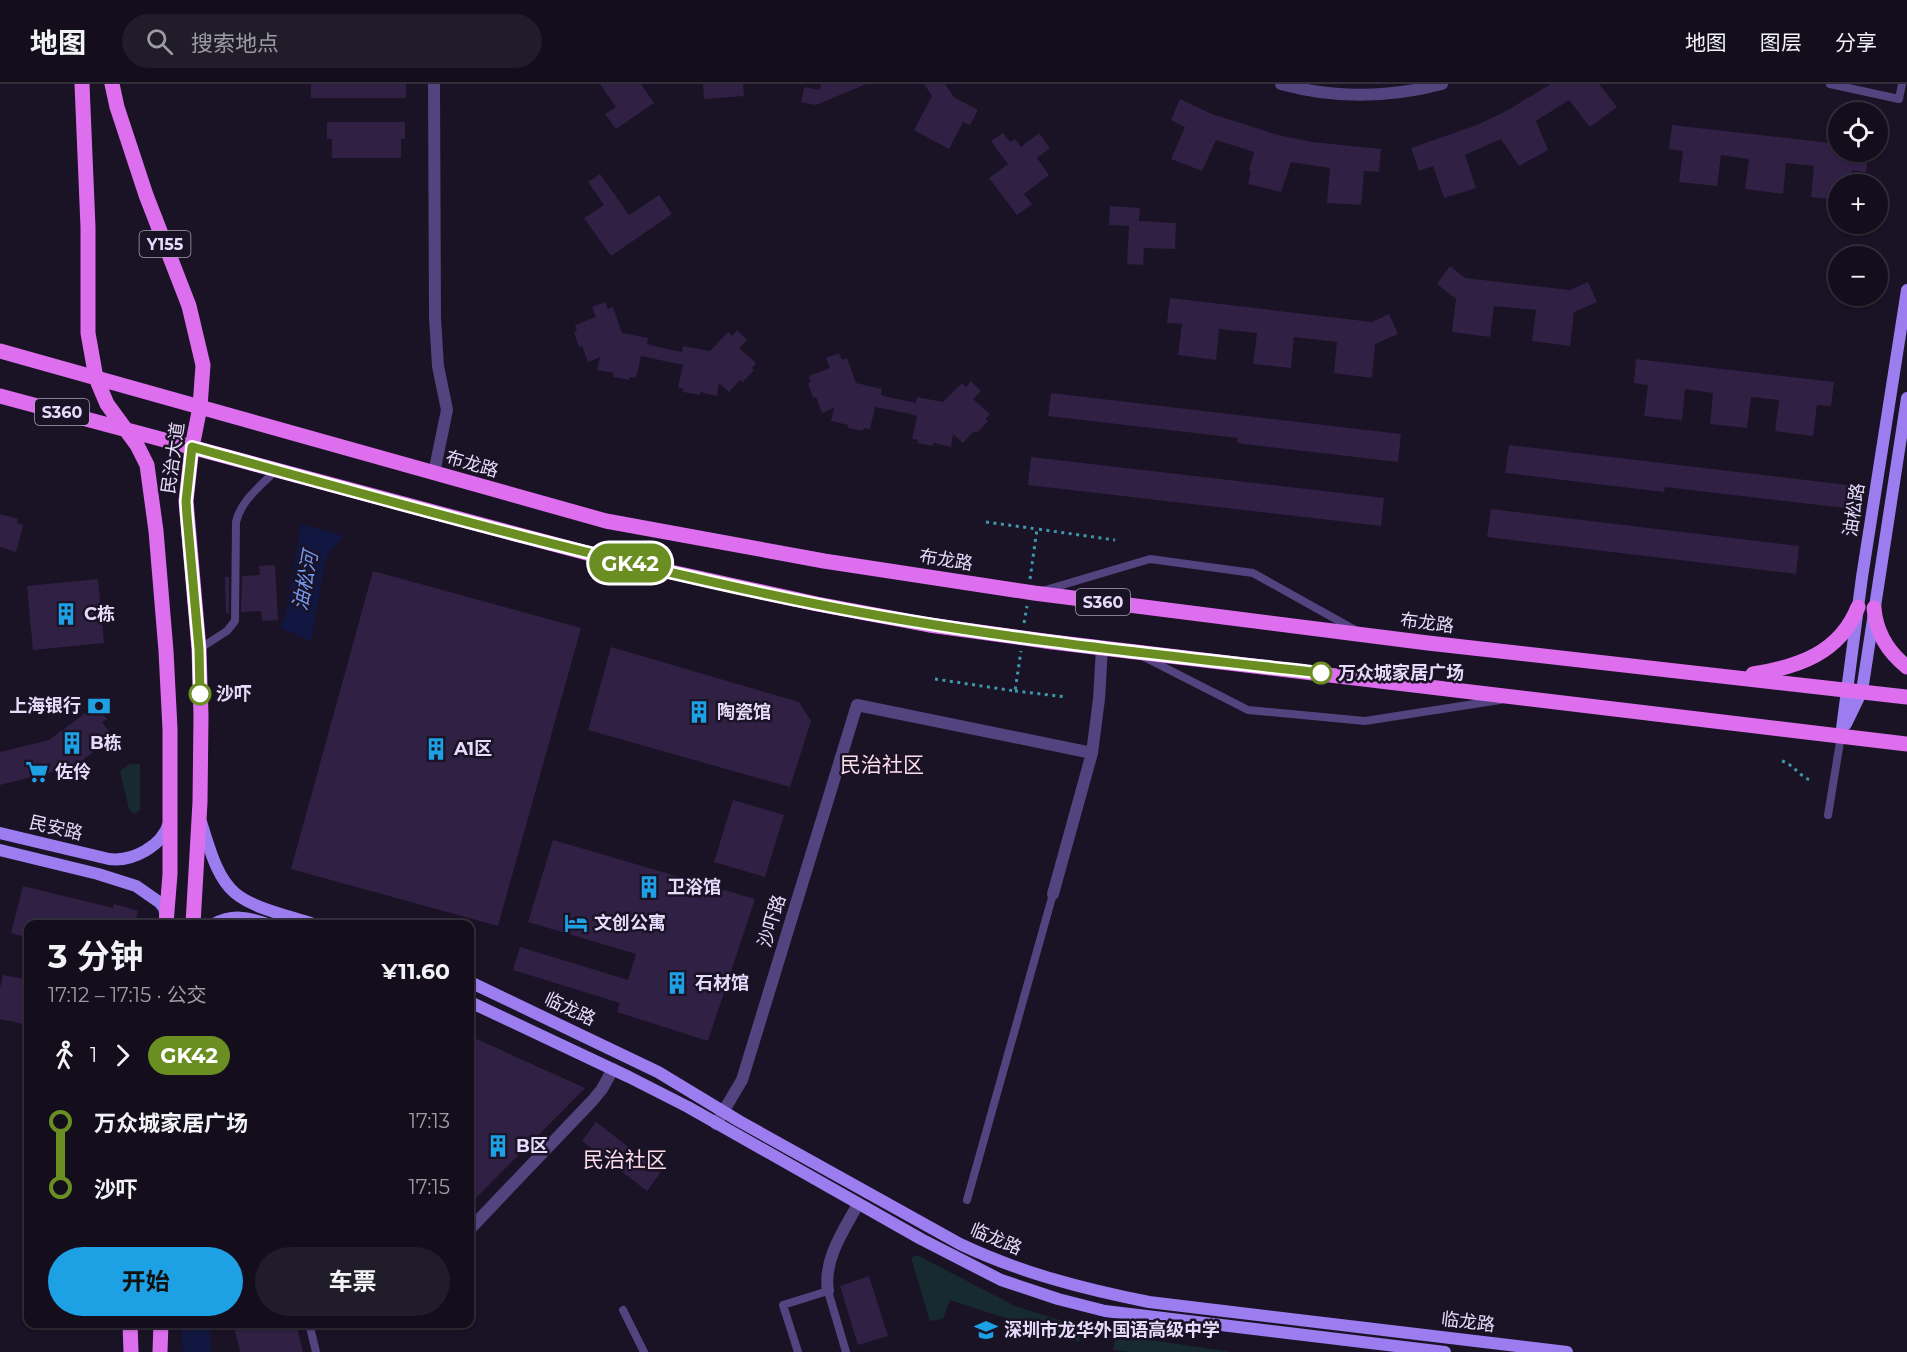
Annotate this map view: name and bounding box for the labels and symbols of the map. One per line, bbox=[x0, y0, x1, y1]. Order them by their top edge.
road number: Y155 bbox=[140, 231, 190, 257]
road number: S360 bbox=[35, 399, 89, 425]
street label: 民治大道 bbox=[157, 421, 189, 495]
street label: 布龙路 bbox=[443, 446, 501, 482]
street label: 油松路 bbox=[1839, 482, 1869, 538]
line badge: GK42 bbox=[588, 544, 672, 582]
water label: 油松河 bbox=[287, 545, 323, 613]
street label: 布龙路 bbox=[918, 545, 974, 575]
road number: S360 bbox=[1076, 589, 1130, 615]
building icon: C栋 bbox=[53, 601, 79, 627]
place label: C栋 bbox=[84, 603, 115, 625]
street label: 布龙路 bbox=[1399, 609, 1455, 637]
marker: 万众城家居广场 bbox=[1310, 662, 1332, 684]
place label: 万众城家居广场 bbox=[1338, 662, 1464, 684]
marker: 沙吓 bbox=[189, 683, 211, 705]
place label: 沙吓 bbox=[216, 683, 252, 705]
bank icon: 上海银行 bbox=[86, 693, 112, 719]
place label: 上海银行 bbox=[9, 695, 81, 717]
building icon: 陶瓷馆 bbox=[686, 699, 712, 725]
place label: 陶瓷馆 bbox=[717, 701, 771, 723]
building icon: B栋 bbox=[59, 730, 85, 756]
place label: B栋 bbox=[90, 732, 122, 754]
building icon: A1区 bbox=[423, 736, 449, 762]
place label: A1区 bbox=[453, 738, 492, 760]
district label: 民治社区 bbox=[840, 752, 924, 777]
supermarket icon: 佐伶 bbox=[24, 759, 50, 785]
place label: 佐伶 bbox=[55, 761, 91, 783]
street label: 民安路 bbox=[27, 811, 85, 845]
building icon: 卫浴馆 bbox=[636, 874, 662, 900]
place label: 卫浴馆 bbox=[667, 876, 721, 898]
street label: 沙吓路 bbox=[754, 892, 790, 950]
hotel icon: 文创公寓 bbox=[563, 910, 589, 936]
place label: 文创公寓 bbox=[594, 912, 666, 934]
building icon: 石材馆 bbox=[664, 970, 690, 996]
place label: 石材馆 bbox=[695, 972, 749, 994]
street label: 临龙路 bbox=[541, 988, 599, 1030]
building icon: B区 bbox=[485, 1133, 511, 1159]
place label: B区 bbox=[516, 1135, 548, 1157]
district label: 民治社区 bbox=[583, 1147, 667, 1172]
street label: 临龙路 bbox=[967, 1218, 1025, 1260]
street label: 临龙路 bbox=[1440, 1308, 1496, 1336]
school or university icon: 深圳市龙华外国语高级中学 bbox=[973, 1317, 999, 1343]
place label: 深圳市龙华外国语高级中学 bbox=[1004, 1319, 1220, 1341]

